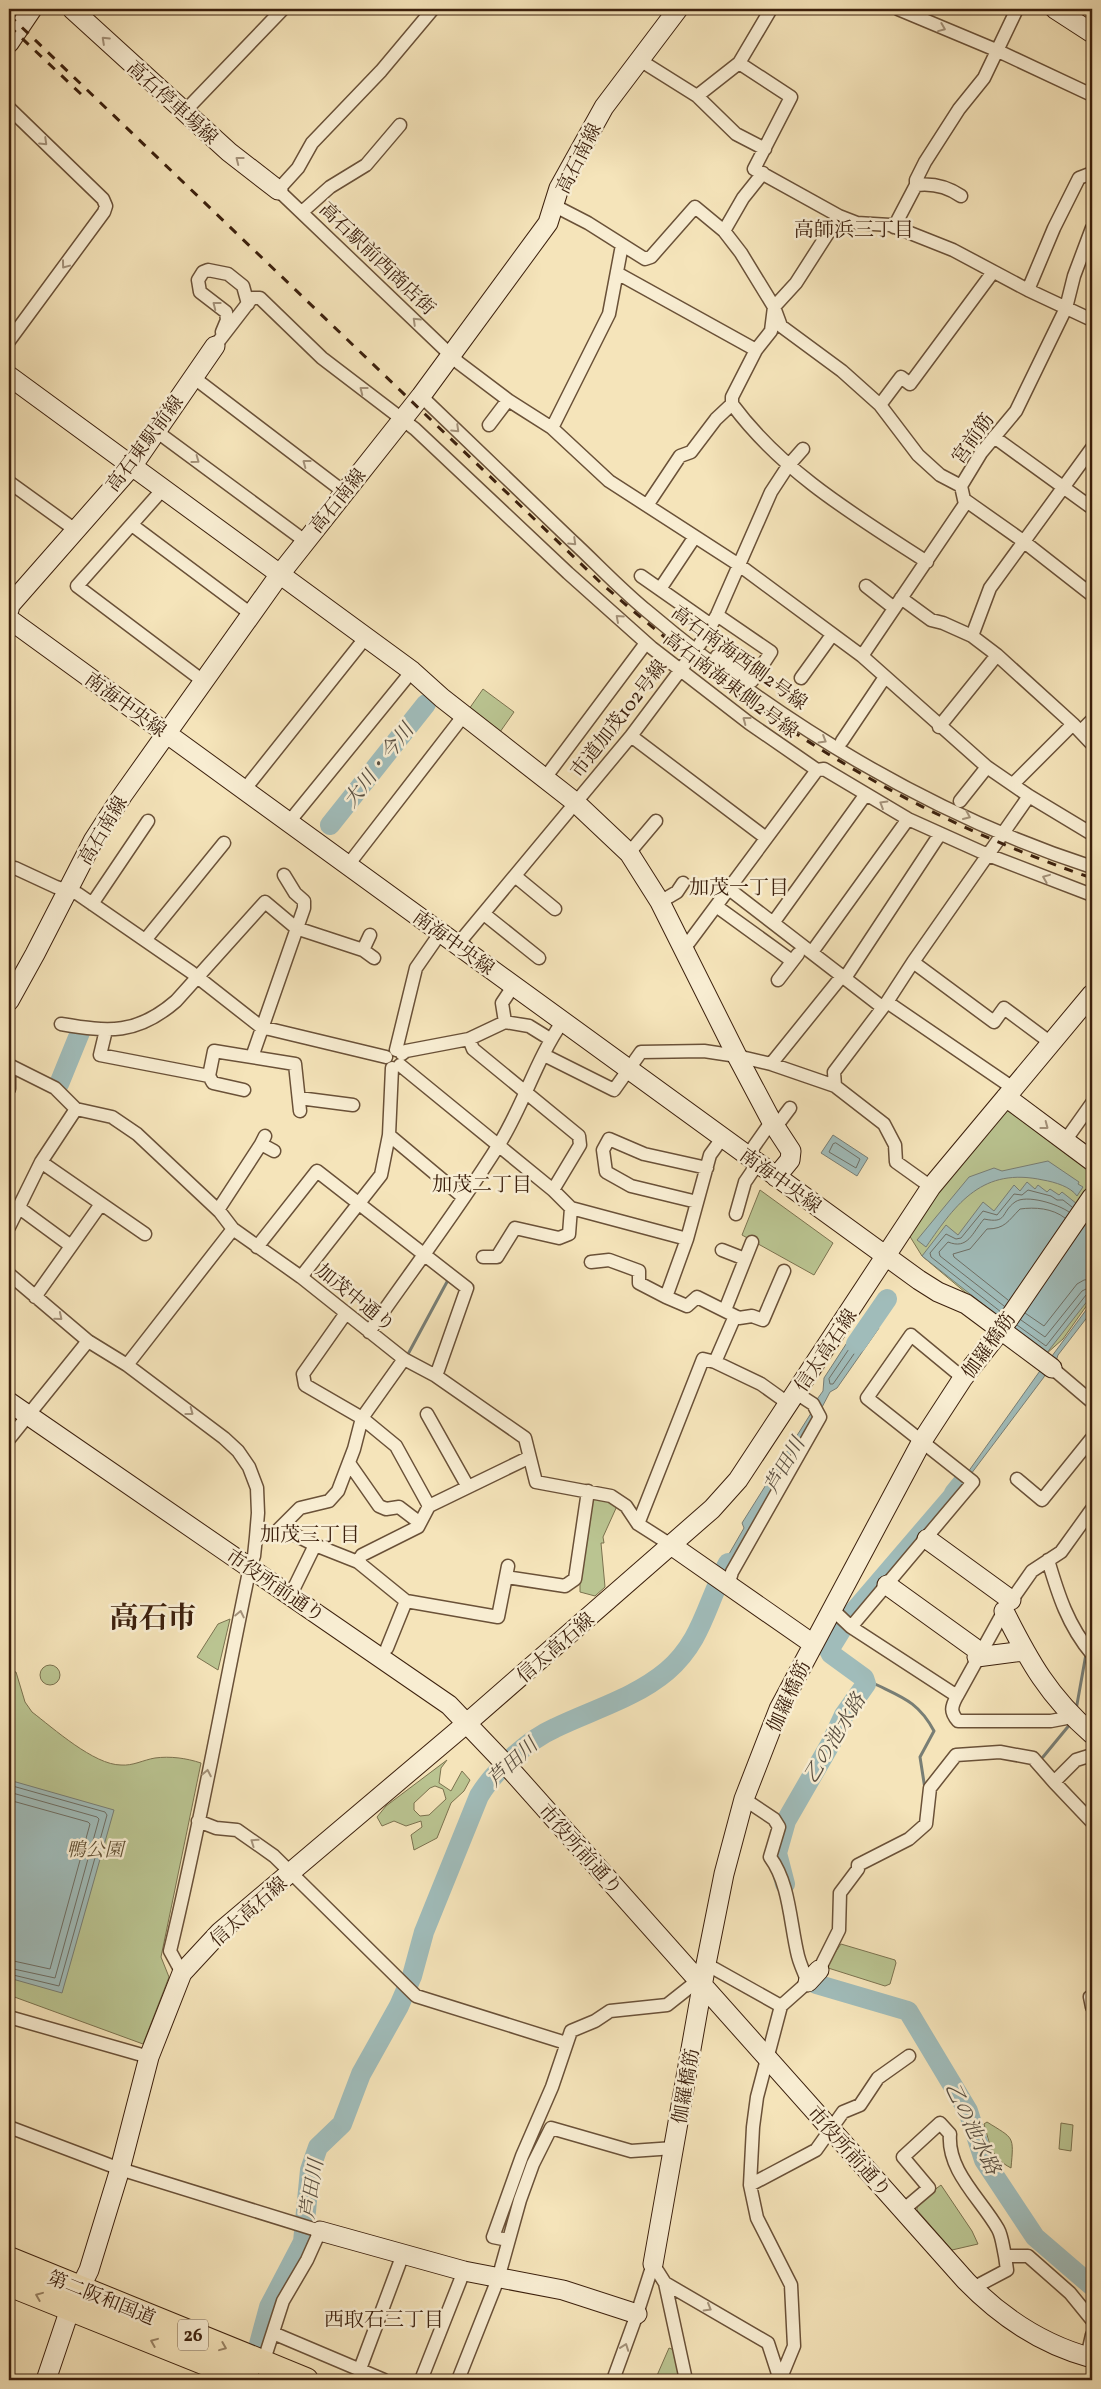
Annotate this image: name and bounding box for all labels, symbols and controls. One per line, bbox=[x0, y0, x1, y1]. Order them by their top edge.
one-way arrow bbox=[938, 23, 946, 33]
one-way arrow bbox=[102, 37, 111, 46]
street label: 高石停車場線 bbox=[121, 56, 223, 151]
street label: 高石南線 bbox=[551, 119, 609, 199]
one-way arrow bbox=[38, 136, 47, 145]
one-way arrow bbox=[236, 157, 245, 166]
street label: 高石駅前西商店街 bbox=[313, 197, 440, 322]
district label: 高師浜三丁目 bbox=[794, 217, 914, 245]
one-way arrow bbox=[62, 259, 71, 269]
one-way arrow bbox=[213, 301, 222, 310]
one-way arrow bbox=[413, 318, 422, 327]
one-way arrow bbox=[360, 387, 369, 395]
street label: 高石東駅前線 bbox=[101, 391, 190, 498]
street label: 宮前筋 bbox=[946, 408, 1001, 470]
one-way arrow bbox=[450, 423, 459, 432]
one-way arrow bbox=[190, 454, 200, 463]
one-way arrow bbox=[303, 460, 312, 468]
street label: 高石南線 bbox=[305, 464, 373, 539]
one-way arrow bbox=[568, 536, 577, 545]
street label: 高石南海西側2号線 bbox=[666, 600, 812, 717]
one-way arrow bbox=[615, 615, 624, 624]
street label: 高石南海東側2号線 bbox=[657, 626, 802, 745]
street label: 市道加茂102号線 bbox=[565, 655, 674, 784]
street label: 南海中央線 bbox=[79, 667, 171, 744]
water label: 大川・今川 bbox=[338, 717, 423, 814]
one-way arrow bbox=[743, 717, 752, 725]
one-way arrow bbox=[818, 734, 827, 743]
street label: 高石南線 bbox=[73, 792, 134, 870]
one-way arrow bbox=[879, 801, 888, 811]
one-way arrow bbox=[962, 810, 971, 821]
one-way arrow bbox=[1042, 874, 1051, 884]
district label: 加茂一丁目 bbox=[689, 875, 789, 903]
street label: 南海中央線 bbox=[407, 905, 499, 982]
one-way arrow bbox=[1039, 1120, 1049, 1129]
street label: 南海中央線 bbox=[734, 1143, 826, 1220]
district label: 加茂二丁目 bbox=[432, 1172, 532, 1200]
street label: 加茂中通り bbox=[310, 1259, 400, 1339]
street label: 信太高石線 bbox=[789, 1304, 864, 1398]
street label: 伽羅橋筋 bbox=[957, 1308, 1022, 1385]
one-way arrow bbox=[53, 1311, 62, 1320]
one-way arrow bbox=[184, 1407, 193, 1415]
water label: 芦田川 bbox=[759, 1431, 814, 1499]
district label: 加茂三丁目 bbox=[260, 1522, 360, 1550]
street label: 市役所前通り bbox=[220, 1544, 329, 1629]
district label: 高石市 bbox=[109, 1599, 197, 1640]
street label: 信太高石線 bbox=[512, 1608, 601, 1689]
one-way arrow bbox=[234, 1609, 245, 1618]
street label: 伽羅橋筋 bbox=[762, 1657, 818, 1737]
water label: 乙の池水路 bbox=[798, 1687, 874, 1789]
water label: 芦田川 bbox=[482, 1731, 546, 1794]
one-way arrow bbox=[202, 1769, 212, 1777]
street label: 市役所前通り bbox=[532, 1799, 627, 1901]
park label: 鴨公園 bbox=[66, 1838, 126, 1864]
one-way arrow bbox=[251, 1839, 260, 1848]
street label: 信太高石線 bbox=[205, 1872, 294, 1953]
street label: 伽羅橋筋 bbox=[668, 2047, 706, 2126]
water label: 乙の池水路 bbox=[937, 2078, 1007, 2182]
street label: 市役所前通り bbox=[801, 2101, 896, 2203]
water label: 芦田川 bbox=[294, 2156, 332, 2221]
street label: 第二阪和国道 bbox=[44, 2265, 159, 2332]
one-way arrow bbox=[36, 2292, 44, 2302]
one-way arrow bbox=[702, 2301, 711, 2311]
district label: 西取石三丁目 bbox=[324, 2307, 444, 2335]
road number: 26 bbox=[178, 2320, 208, 2350]
one-way arrow bbox=[150, 2338, 159, 2349]
one-way arrow bbox=[218, 2340, 227, 2351]
one-way arrow bbox=[619, 2344, 629, 2352]

